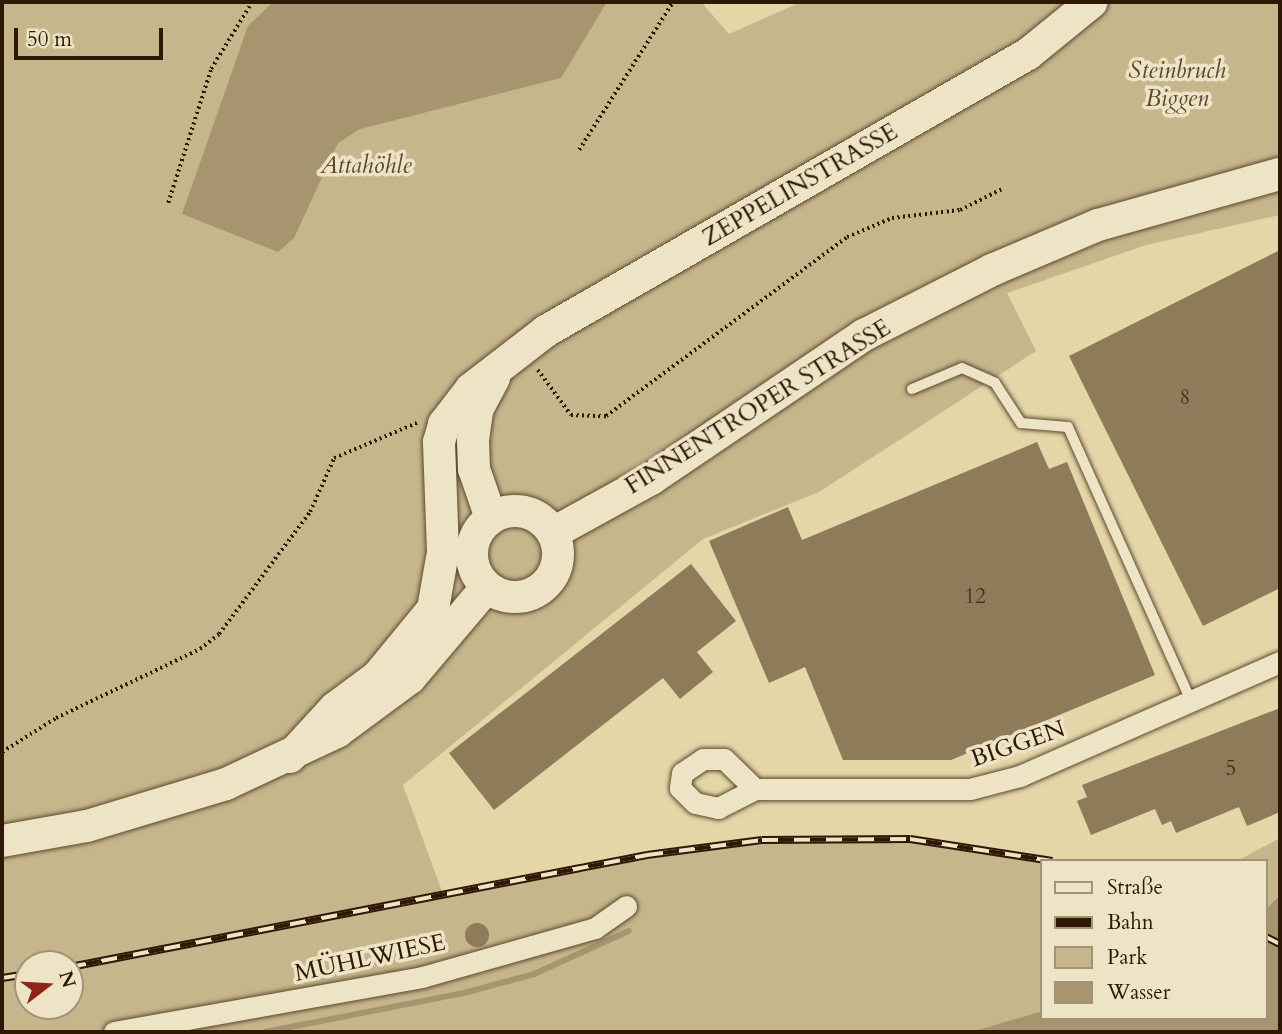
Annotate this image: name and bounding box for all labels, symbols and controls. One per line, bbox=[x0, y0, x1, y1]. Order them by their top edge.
scale bar bbox=[18, 14, 166, 58]
text: 50 m bbox=[27, 25, 72, 54]
park label: Steinbruch Biggen bbox=[1128, 57, 1226, 113]
street label: ZEPPELINSTRASSE bbox=[697, 117, 903, 253]
park label: Attahöhle bbox=[320, 152, 412, 180]
street label: FINNENTROPER STRASSE bbox=[620, 313, 896, 501]
house number: 8 bbox=[1180, 385, 1190, 411]
house number: 12 bbox=[964, 584, 986, 610]
street label: BIGGEN bbox=[967, 714, 1069, 774]
house number: 5 bbox=[1226, 756, 1236, 782]
legend bbox=[1040, 859, 1268, 1020]
text: Straße bbox=[1107, 873, 1163, 902]
text: Bahn bbox=[1107, 908, 1154, 937]
street label: MÜHLWIESE bbox=[292, 928, 448, 988]
text: Park bbox=[1107, 943, 1147, 972]
north arrow bbox=[14, 950, 84, 1020]
text: N bbox=[52, 968, 82, 991]
text: Wasser bbox=[1107, 978, 1171, 1007]

